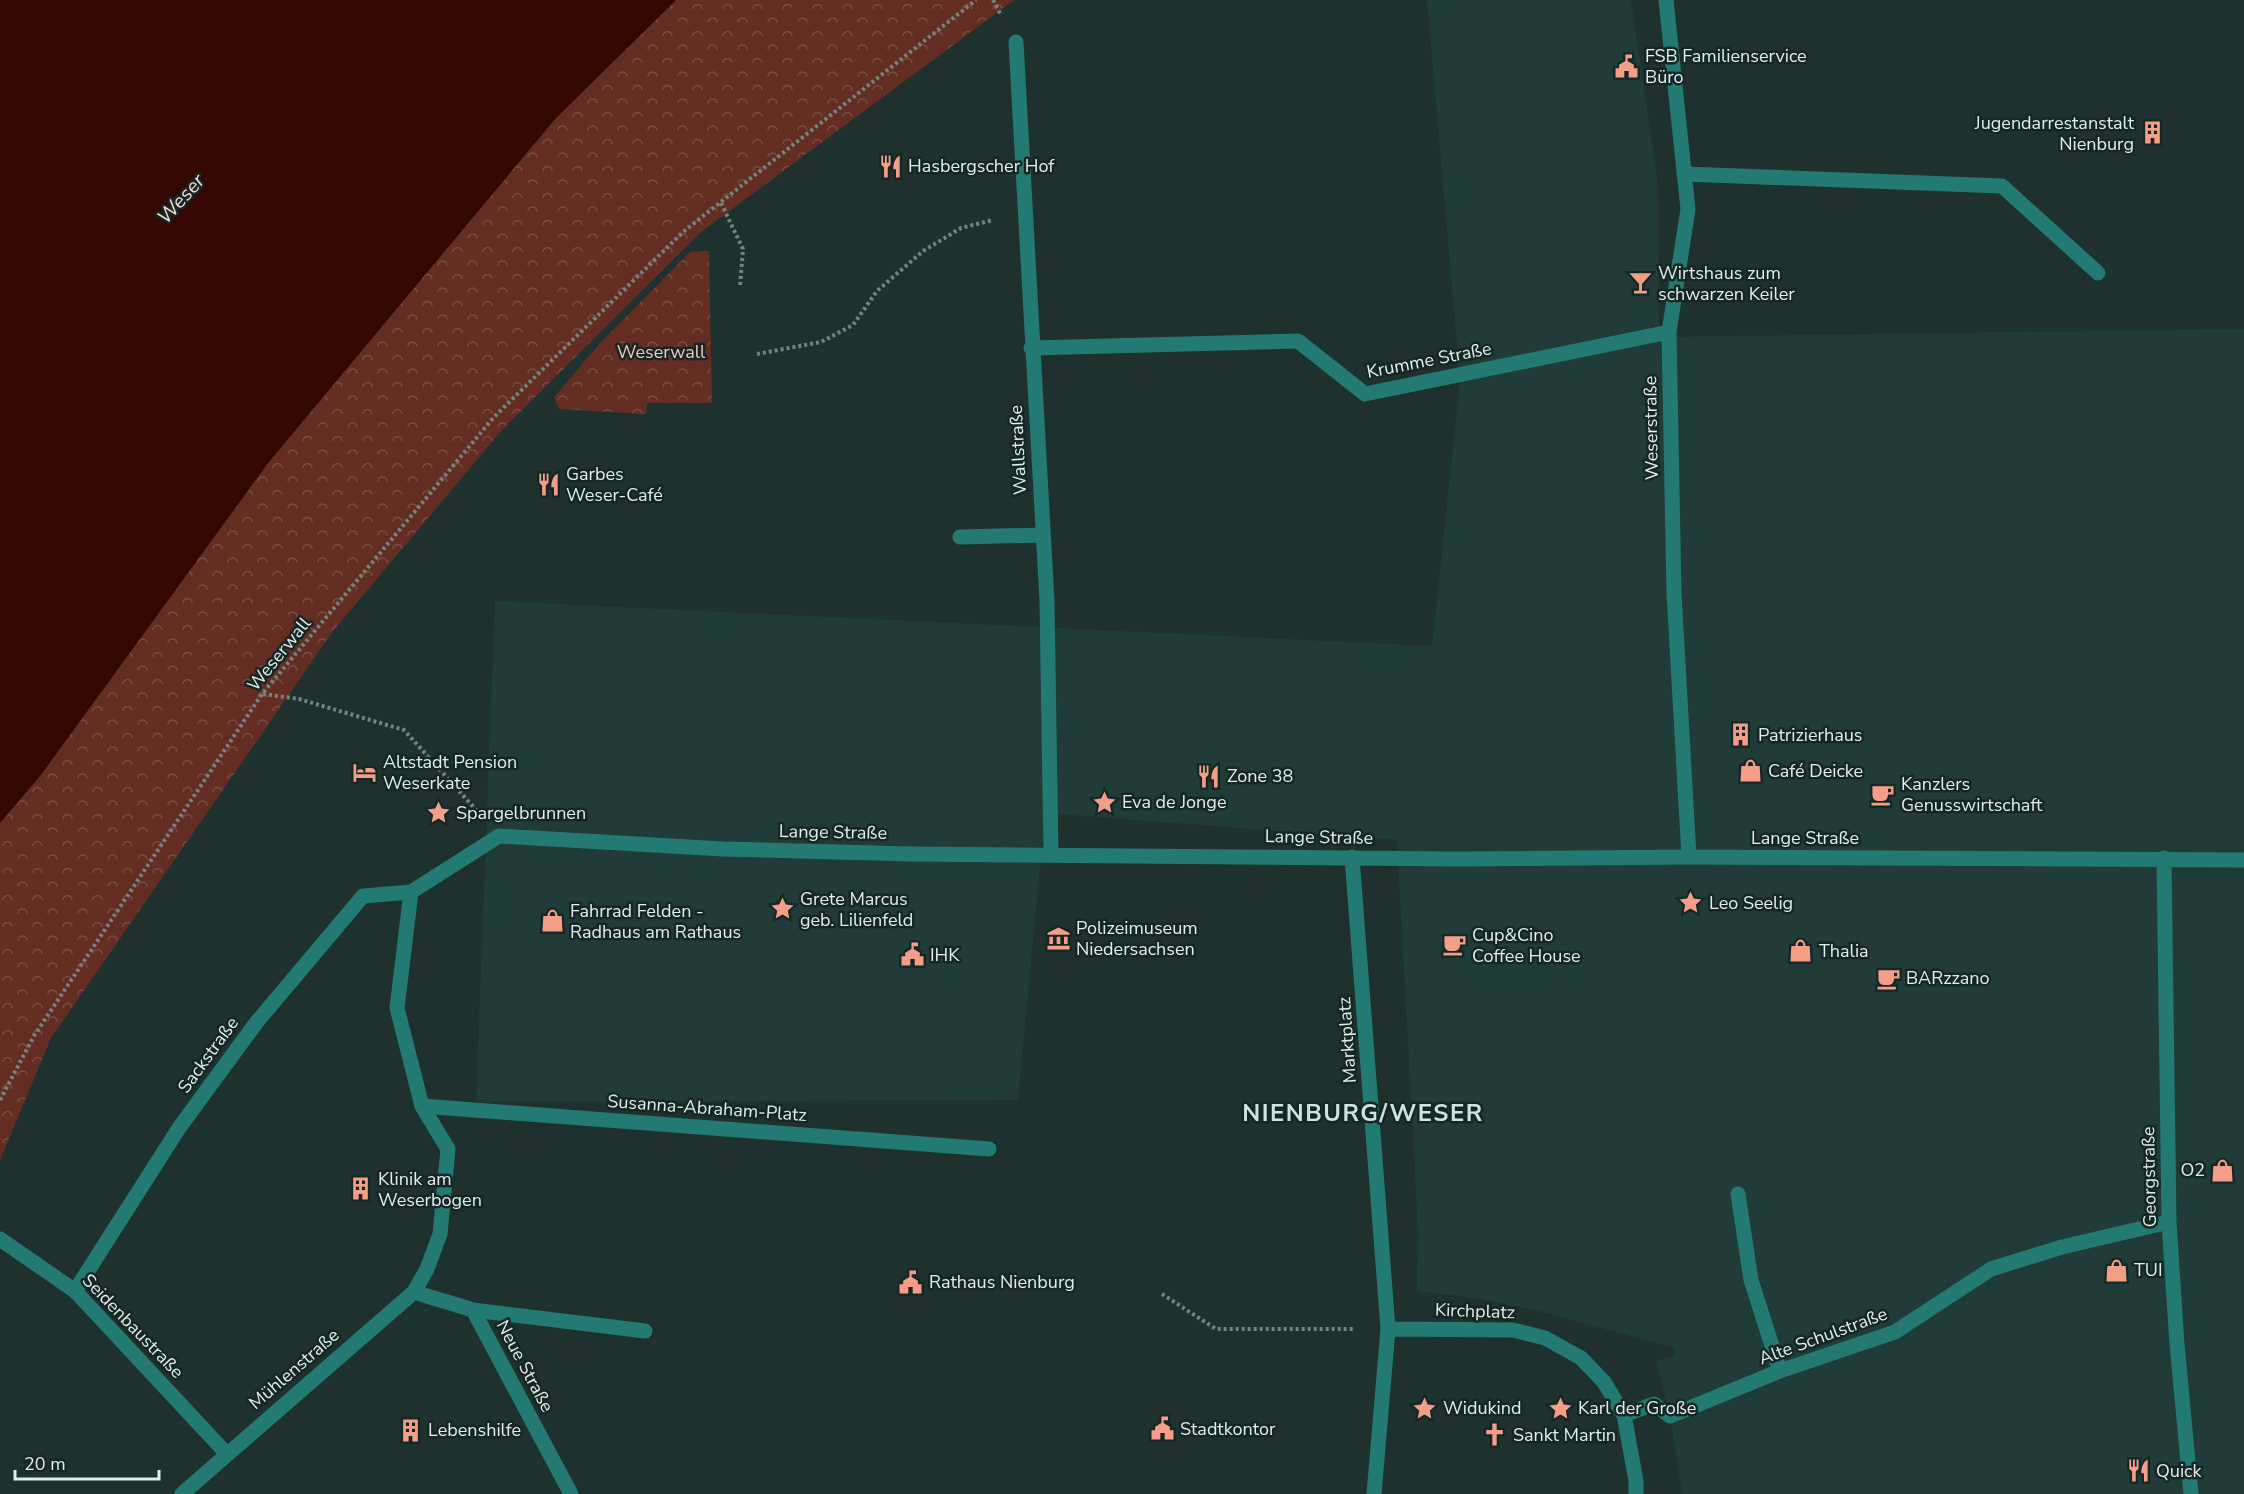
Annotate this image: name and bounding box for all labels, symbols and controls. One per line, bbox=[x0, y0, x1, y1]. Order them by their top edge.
place label: FSB Familienservice Büro bbox=[1645, 44, 1807, 89]
public building icon: FSB Familienservice Büro bbox=[1614, 53, 1640, 79]
place label: Jugendarrestanstalt Nienburg bbox=[1974, 111, 2135, 156]
building icon: Jugendarrestanstalt Nienburg bbox=[2139, 120, 2165, 146]
restaurant icon: Hasbergscher Hof bbox=[877, 153, 903, 179]
place label: Hasbergscher Hof bbox=[908, 154, 1055, 178]
water label: Weser bbox=[151, 167, 211, 230]
place label: Wirtshaus zum schwarzen Keiler bbox=[1658, 261, 1795, 306]
bar icon: Wirtshaus zum schwarzen Keiler bbox=[1627, 270, 1653, 296]
street label: Krumme Straße bbox=[1365, 336, 1493, 384]
park label: Weserwall bbox=[617, 340, 706, 364]
street label: Weserstraße bbox=[1638, 376, 1664, 480]
street label: Wallstraße bbox=[1004, 404, 1032, 496]
place label: Garbes Weser-Café bbox=[566, 462, 663, 507]
restaurant icon: Garbes Weser-Café bbox=[535, 471, 561, 497]
street label: Weserwall bbox=[242, 611, 317, 696]
building icon: Patrizierhaus bbox=[1727, 722, 1753, 748]
place label: Patrizierhaus bbox=[1758, 723, 1862, 747]
place label: Altstadt Pension Weserkate bbox=[383, 750, 517, 795]
shop icon: Café Deicke bbox=[1737, 758, 1763, 784]
hotel icon: Altstadt Pension Weserkate bbox=[352, 759, 378, 785]
place label: Café Deicke bbox=[1768, 759, 1863, 783]
restaurant icon: Zone 38 bbox=[1196, 763, 1222, 789]
place label: Zone 38 bbox=[1227, 764, 1293, 788]
place label: Kanzlers Genusswirtschaft bbox=[1901, 772, 2043, 817]
cafe icon: Kanzlers Genusswirtschaft bbox=[1870, 781, 1896, 807]
place icon: Eva de Jonge bbox=[1091, 789, 1117, 815]
place label: Eva de Jonge bbox=[1122, 790, 1226, 814]
place icon: Spargelbrunnen bbox=[425, 800, 451, 826]
place label: Spargelbrunnen bbox=[456, 801, 586, 825]
street label: Lange Straße bbox=[779, 819, 887, 845]
street label: Lange Straße bbox=[1265, 824, 1373, 850]
street label: Lange Straße bbox=[1751, 826, 1859, 850]
place label: Grete Marcus geb. Lilienfeld bbox=[800, 887, 913, 932]
place icon: Leo Seelig bbox=[1678, 890, 1704, 916]
place label: Leo Seelig bbox=[1709, 891, 1793, 915]
place icon: Grete Marcus geb. Lilienfeld bbox=[769, 896, 795, 922]
place label: Fahrrad Felden - Radhaus am Rathaus bbox=[570, 899, 741, 944]
shop icon: Fahrrad Felden - Radhaus am Rathaus bbox=[539, 908, 565, 934]
place label: Polizeimuseum Niedersachsen bbox=[1076, 916, 1198, 961]
place label: Cup&Cino Coffee House bbox=[1472, 923, 1581, 968]
museum icon: Polizeimuseum Niedersachsen bbox=[1045, 925, 1071, 951]
cafe icon: Cup&Cino Coffee House bbox=[1441, 932, 1467, 958]
shop icon: Thalia bbox=[1788, 938, 1814, 964]
place label: Thalia bbox=[1819, 939, 1869, 963]
public building icon: IHK bbox=[899, 942, 925, 968]
place label: IHK bbox=[930, 943, 960, 967]
cafe icon: BARzzano bbox=[1875, 965, 1901, 991]
place label: BARzzano bbox=[1906, 966, 1990, 990]
street label: Marktplatz bbox=[1332, 996, 1362, 1084]
street label: Sackstraße bbox=[172, 1012, 244, 1098]
street label: Susanna-Abraham-Platz bbox=[606, 1089, 808, 1127]
district label: NIENBURG/WESER bbox=[1242, 1097, 1484, 1129]
street label: Georgstraße bbox=[2136, 1126, 2162, 1228]
shop icon: O2 bbox=[2210, 1157, 2236, 1183]
place label: O2 bbox=[2180, 1158, 2205, 1182]
place label: Klinik am Weserbogen bbox=[378, 1167, 482, 1212]
building icon: Klinik am Weserbogen bbox=[347, 1176, 373, 1202]
shop icon: TUI bbox=[2103, 1257, 2129, 1283]
place label: TUI bbox=[2134, 1258, 2163, 1282]
street label: Seidenbaustraße bbox=[77, 1269, 189, 1383]
public building icon: Rathaus Nienburg bbox=[898, 1269, 924, 1295]
place label: Rathaus Nienburg bbox=[929, 1270, 1075, 1294]
street label: Kirchplatz bbox=[1434, 1298, 1516, 1324]
street label: Alte Schulstraße bbox=[1755, 1302, 1891, 1370]
street label: Neue Straße bbox=[491, 1316, 559, 1416]
street label: Mühlenstraße bbox=[244, 1323, 344, 1415]
place icon: Widukind bbox=[1412, 1395, 1438, 1421]
place icon: Karl der Große bbox=[1547, 1395, 1573, 1421]
place label: Widukind bbox=[1443, 1396, 1521, 1420]
place label: Karl der Große bbox=[1578, 1396, 1696, 1420]
public building icon: Stadtkontor bbox=[1149, 1416, 1175, 1442]
building icon: Lebenshilfe bbox=[397, 1417, 423, 1443]
place label: Stadtkontor bbox=[1180, 1417, 1276, 1441]
place label: Lebenshilfe bbox=[428, 1418, 521, 1442]
church icon: Sankt Martin bbox=[1482, 1422, 1508, 1448]
place label: Sankt Martin bbox=[1513, 1423, 1616, 1447]
scale bar bbox=[15, 1443, 159, 1481]
text: 20 m bbox=[24, 1452, 66, 1476]
restaurant icon: Quick bbox=[2125, 1458, 2151, 1484]
place label: Quick bbox=[2156, 1459, 2202, 1483]

